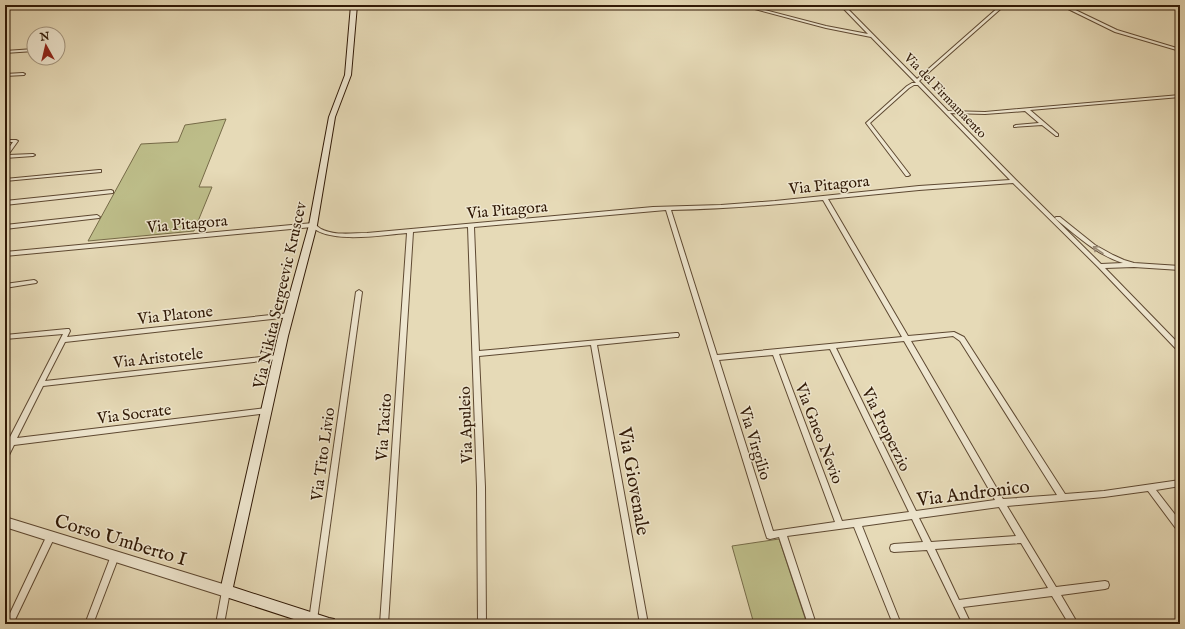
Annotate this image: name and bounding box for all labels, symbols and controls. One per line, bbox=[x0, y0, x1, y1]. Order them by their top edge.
north arrow bbox=[26, 26, 66, 66]
text: N bbox=[38, 29, 51, 45]
street label: Via del Firmamaento bbox=[899, 49, 990, 142]
street label: Via Pitagora bbox=[787, 172, 871, 200]
street label: Via Pitagora bbox=[465, 197, 548, 225]
street label: Via Nikita Sergeevic Kruscev bbox=[249, 199, 312, 392]
street label: Via Pitagora bbox=[145, 211, 228, 239]
one-way arrow bbox=[1093, 246, 1104, 254]
street label: Via Platone bbox=[136, 302, 214, 330]
street label: Via Aristotele bbox=[111, 344, 204, 374]
street label: Via Gneo Nevio bbox=[789, 379, 847, 487]
street label: Via Properzio bbox=[856, 384, 914, 475]
street label: Via Apuleio bbox=[456, 386, 478, 465]
street label: Via Tacito bbox=[373, 392, 397, 463]
street label: Via Socrate bbox=[95, 401, 172, 430]
street label: Via Virgilio bbox=[733, 403, 775, 483]
street label: Via Tito Livio bbox=[307, 406, 340, 503]
street label: Via Giovenale bbox=[612, 424, 654, 537]
street label: Via Andronico bbox=[914, 475, 1031, 513]
street label: Corso Umberto I bbox=[51, 509, 189, 572]

